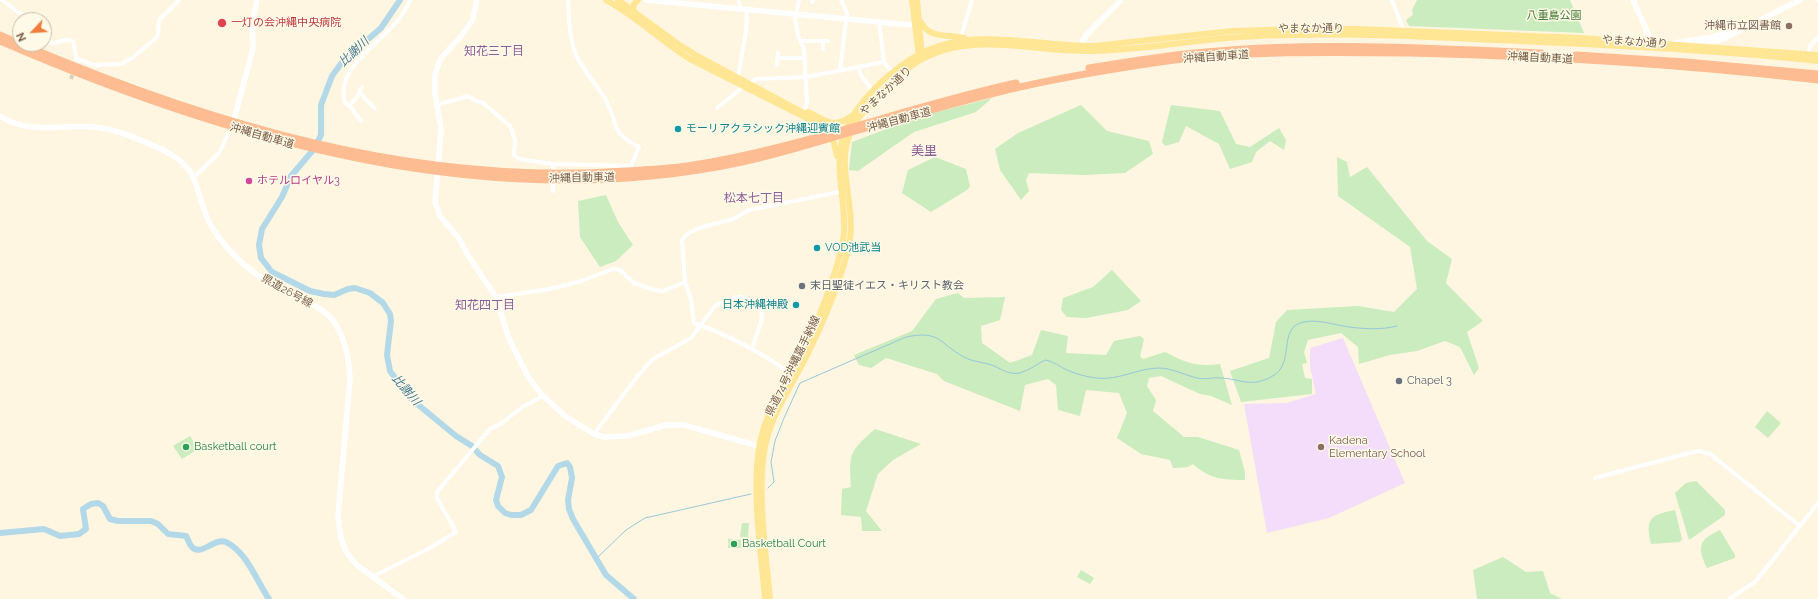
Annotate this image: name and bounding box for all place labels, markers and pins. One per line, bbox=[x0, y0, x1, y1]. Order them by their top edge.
place label: 一灯の会沖縄中央病院 bbox=[231, 16, 341, 30]
marker: 一灯の会沖縄中央病院 bbox=[216, 17, 228, 29]
place label: 沖縄市立図書館 bbox=[1704, 19, 1781, 33]
marker: 沖縄市立図書館 bbox=[1784, 21, 1794, 31]
place label: モーリアクラシック沖縄迎賓館 bbox=[686, 122, 840, 136]
marker: モーリアクラシック沖縄迎賓館 bbox=[673, 124, 683, 134]
place label: ホテルロイヤル3 bbox=[257, 174, 340, 188]
marker: ホテルロイヤル3 bbox=[244, 176, 254, 186]
place label: VOD池武当 bbox=[825, 241, 881, 255]
marker: VOD池武当 bbox=[812, 243, 822, 253]
place label: 末日聖徒イエス・キリスト教会 bbox=[810, 279, 964, 293]
marker: 末日聖徒イエス・キリスト教会 bbox=[797, 281, 807, 291]
place label: 日本沖縄神殿 bbox=[722, 298, 788, 312]
marker: 日本沖縄神殿 bbox=[791, 300, 801, 310]
place label: Chapel 3 bbox=[1407, 374, 1452, 388]
marker: Chapel 3 bbox=[1394, 376, 1404, 386]
place label: Kadena Elementary School bbox=[1329, 434, 1426, 460]
place label: Basketball court bbox=[194, 440, 276, 454]
marker: Basketball court bbox=[181, 442, 191, 452]
marker: Kadena Elementary School bbox=[1316, 442, 1326, 452]
place label: Basketball Court bbox=[742, 537, 826, 551]
marker: Basketball Court bbox=[729, 539, 739, 549]

